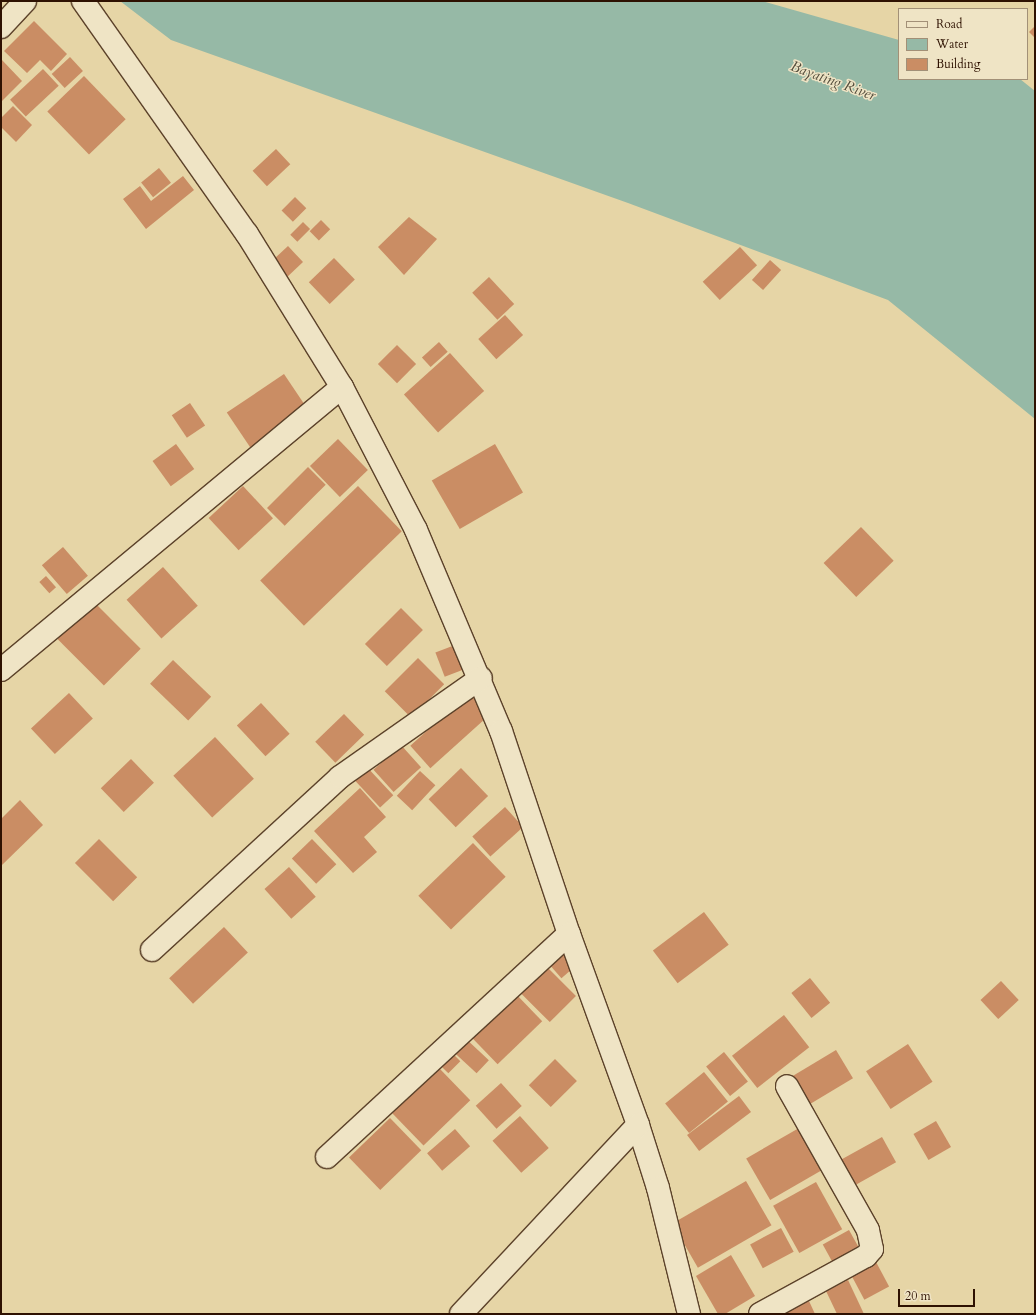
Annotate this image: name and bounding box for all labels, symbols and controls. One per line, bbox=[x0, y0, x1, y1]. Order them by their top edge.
legend bbox=[898, 8, 1028, 80]
text: Road bbox=[936, 16, 962, 32]
text: Water bbox=[936, 36, 968, 52]
text: Building bbox=[936, 56, 980, 72]
water label: Bayating River bbox=[788, 57, 878, 105]
scale bar bbox=[900, 1281, 977, 1307]
text: 20 m bbox=[905, 1288, 931, 1304]

